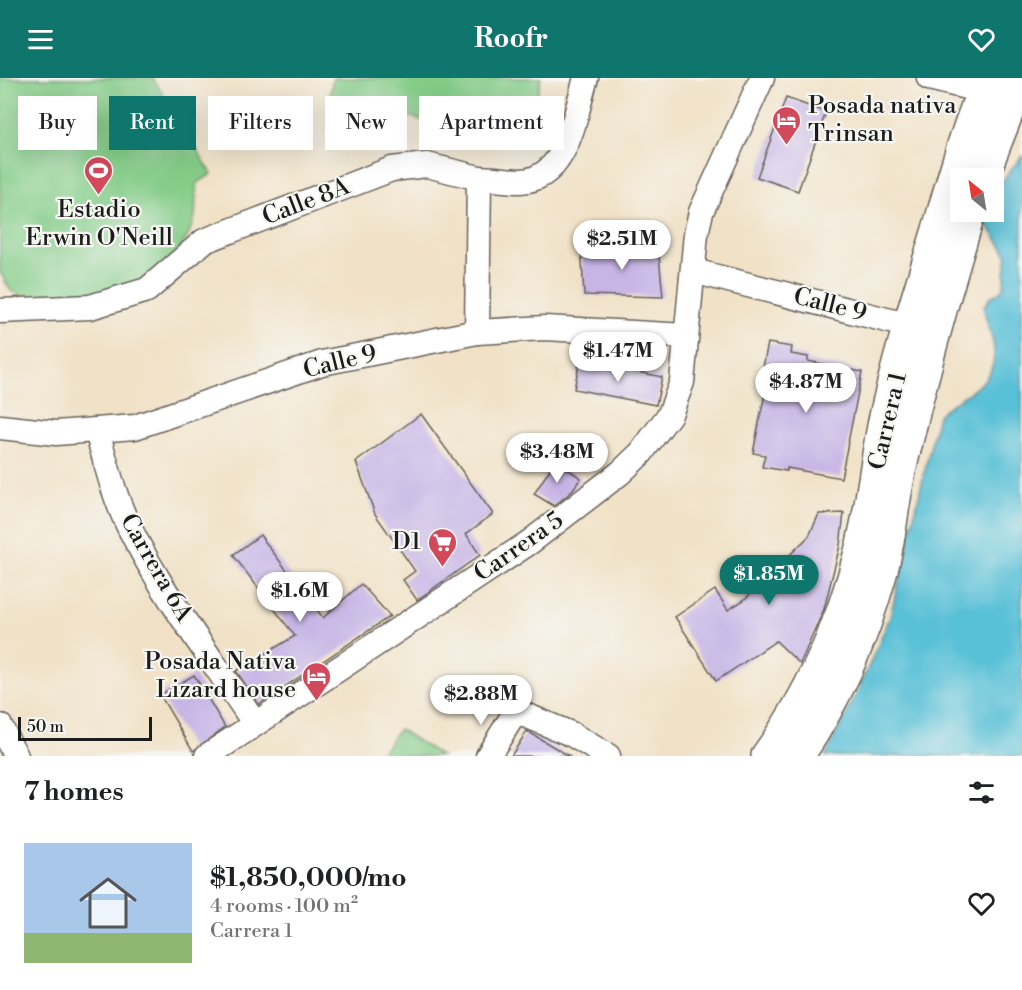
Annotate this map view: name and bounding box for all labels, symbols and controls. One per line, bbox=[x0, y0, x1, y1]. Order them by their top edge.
text: Roofr bbox=[474, 22, 548, 56]
icon: menu bbox=[24, 23, 57, 56]
icon: heart bbox=[965, 23, 998, 56]
place label: Posada nativa Trinsan bbox=[808, 91, 957, 149]
chip: Buy bbox=[18, 96, 97, 150]
chip: Rent bbox=[109, 96, 196, 150]
chip: Filters bbox=[208, 96, 313, 150]
chip: New bbox=[325, 96, 407, 150]
chip: Apartment bbox=[419, 96, 564, 150]
hotel icon: Posada nativa Trinsan bbox=[771, 104, 803, 146]
sports icon: Estadio Erwin O'Neill bbox=[83, 154, 115, 196]
north arrow bbox=[950, 168, 1004, 222]
map controls bbox=[950, 168, 1004, 222]
street label: Calle 8A bbox=[258, 171, 354, 232]
place label: Estadio Erwin O'Neill bbox=[25, 195, 173, 253]
pin: $2.51M bbox=[573, 220, 671, 271]
text: $2.51M bbox=[587, 227, 657, 252]
street label: Calle 9 bbox=[790, 281, 870, 329]
pin: $1.47M bbox=[569, 332, 667, 383]
street label: Calle 9 bbox=[300, 338, 380, 386]
text: $1.47M bbox=[583, 339, 653, 364]
pin: $4.87M bbox=[757, 363, 855, 414]
street label: Carrera 1 bbox=[862, 369, 914, 473]
text: $4.87M bbox=[769, 370, 843, 395]
pin: $3.48M bbox=[508, 433, 606, 484]
text: $3.48M bbox=[520, 440, 594, 465]
street label: Carrera 5 bbox=[468, 505, 570, 589]
street label: Carrera 6A bbox=[113, 508, 199, 628]
supermarket icon: D1 bbox=[426, 526, 458, 568]
place label: D1 bbox=[392, 527, 422, 557]
pin: $1.85M bbox=[720, 555, 818, 606]
text: $1.85M bbox=[734, 562, 804, 587]
pin: $1.6M bbox=[258, 572, 342, 623]
text: $1.6M bbox=[271, 579, 329, 604]
place label: Posada Nativa Lizard house bbox=[144, 647, 297, 705]
hotel icon: Posada Nativa Lizard house bbox=[301, 660, 333, 702]
pin: $2.88M bbox=[432, 675, 530, 726]
text: $2.88M bbox=[444, 682, 518, 707]
scale bar bbox=[18, 714, 152, 742]
text: 50 m bbox=[27, 717, 64, 737]
text: 7 homes bbox=[24, 776, 124, 808]
icon: filters bbox=[965, 776, 998, 809]
text: $1,850,000/mo bbox=[210, 862, 406, 894]
icon: home bbox=[72, 867, 144, 939]
icon: heart bbox=[965, 887, 998, 920]
text: 4 rooms · 100 m² bbox=[210, 894, 358, 919]
text: Carrera 1 bbox=[210, 919, 293, 944]

